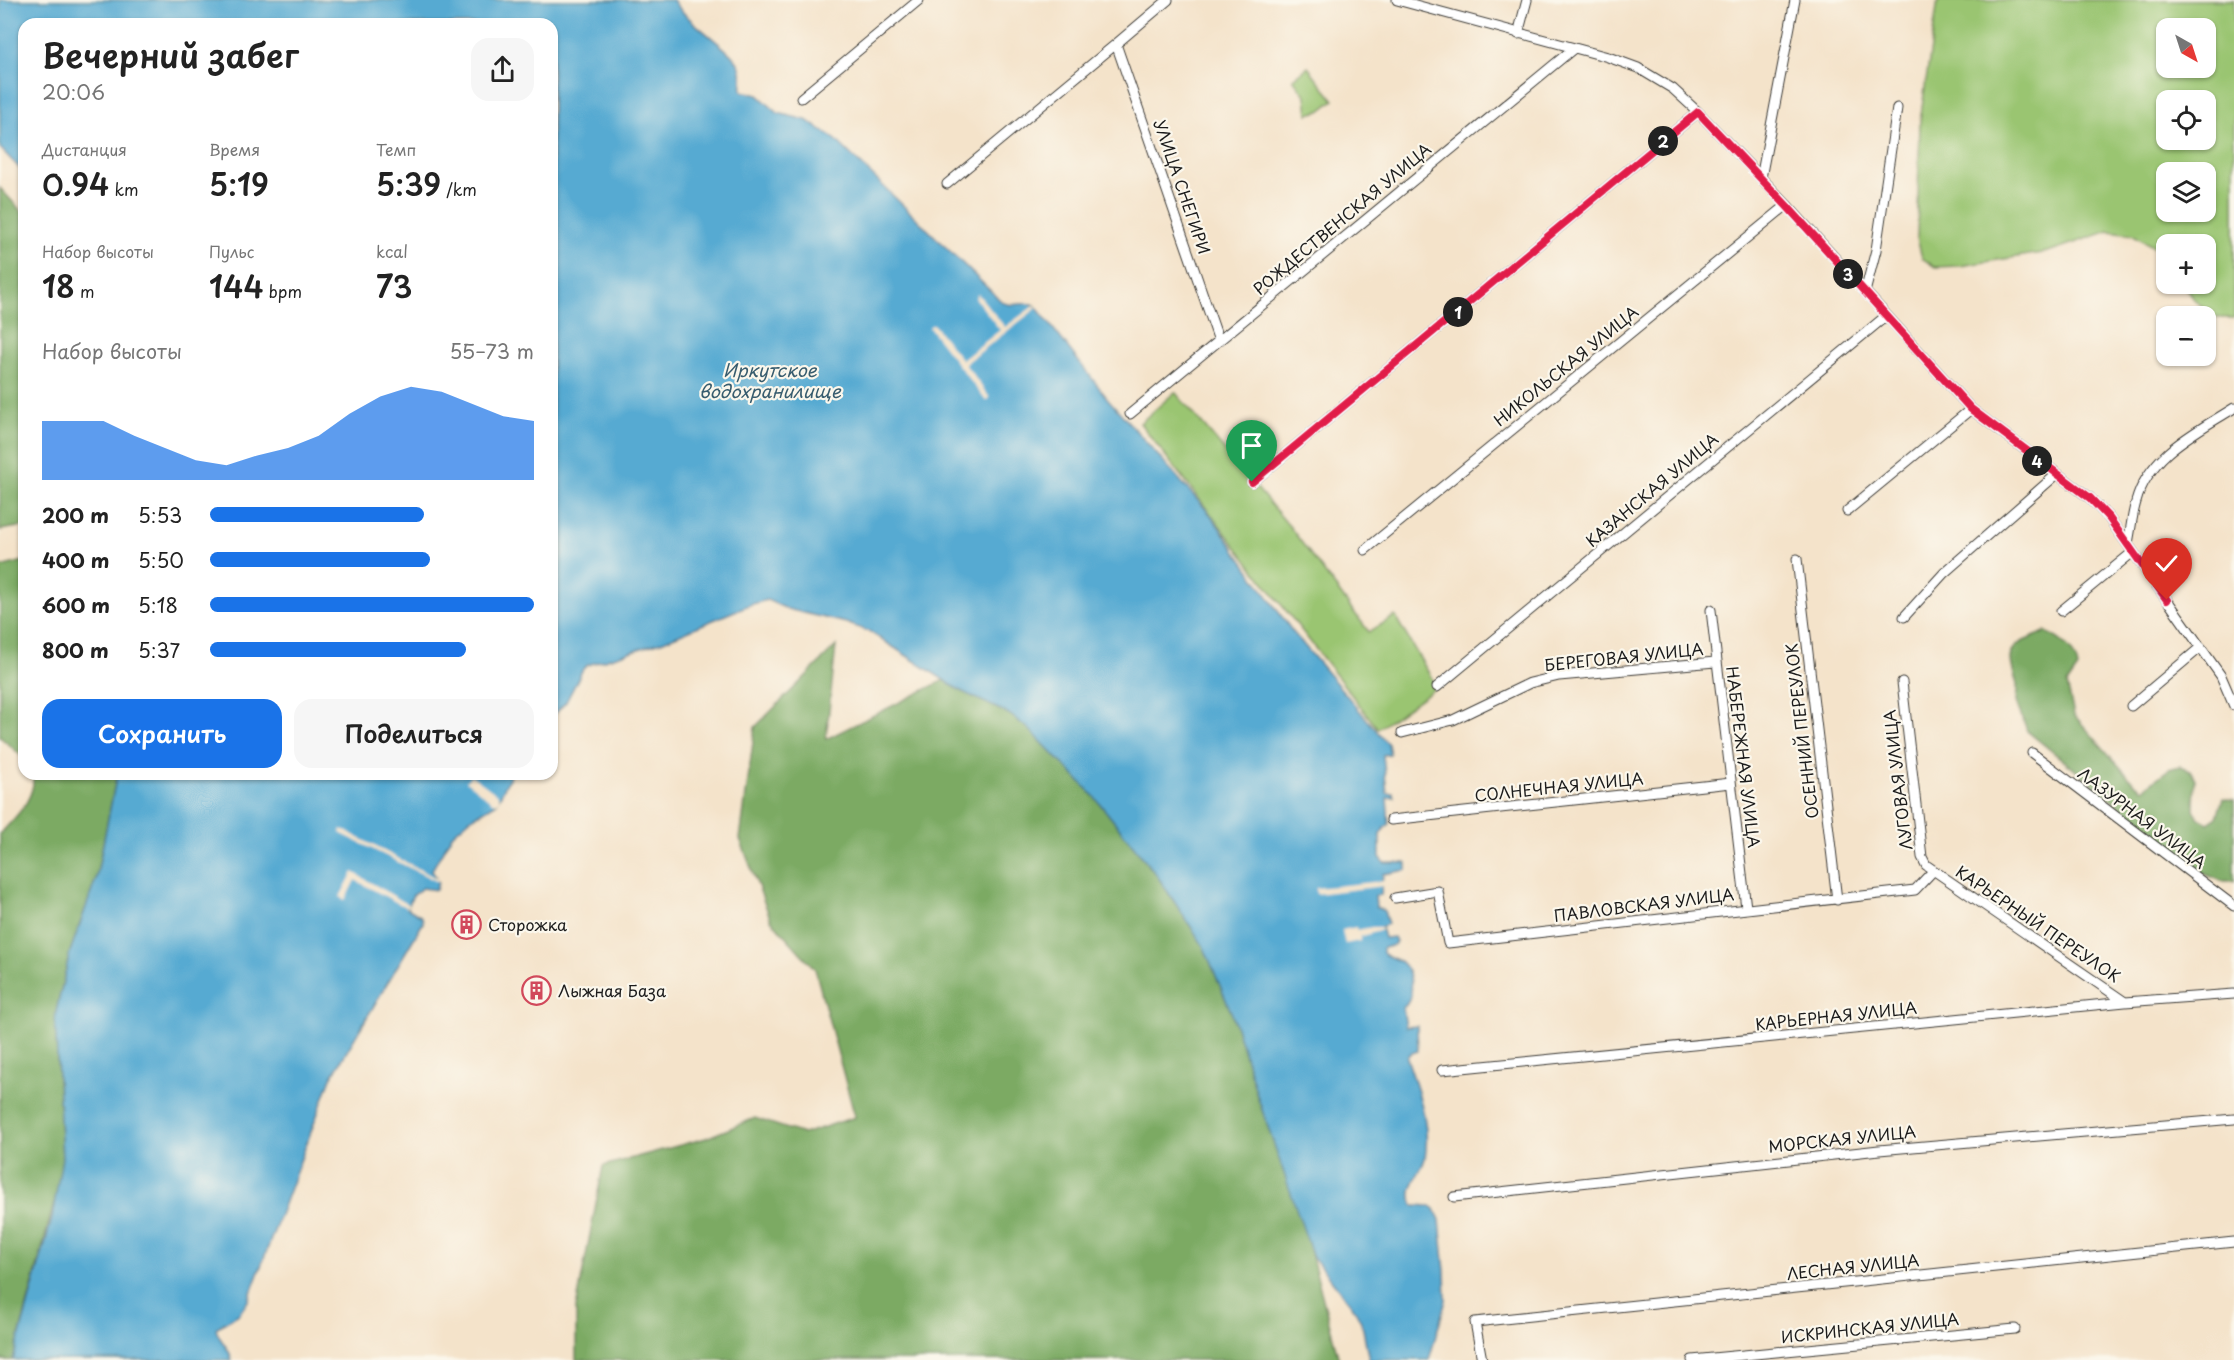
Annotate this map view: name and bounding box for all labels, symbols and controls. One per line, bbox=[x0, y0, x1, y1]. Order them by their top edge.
north arrow bbox=[2156, 18, 2216, 78]
map controls bbox=[2156, 18, 2216, 366]
text: Вечерний забег bbox=[42, 29, 299, 79]
button: share bbox=[471, 38, 534, 101]
text: 20:06 bbox=[42, 77, 105, 107]
button: locate bbox=[2156, 90, 2216, 150]
street label: УЛИЦА СНЕГИРИ bbox=[1149, 116, 1217, 257]
pin: 2 bbox=[1648, 126, 1678, 156]
text: 2 bbox=[1657, 129, 1669, 153]
text: Дистанция bbox=[42, 137, 127, 161]
text: Время bbox=[209, 137, 260, 161]
text: Темп bbox=[376, 137, 416, 161]
street label: РОЖДЕСТВЕНСКАЯ УЛИЦА bbox=[1247, 137, 1436, 300]
text: 0.94 bbox=[42, 161, 109, 206]
text: 5:19 bbox=[209, 161, 269, 206]
text: 5:39 bbox=[376, 161, 441, 206]
button: layers bbox=[2156, 162, 2216, 222]
text: km bbox=[109, 177, 139, 201]
text: /km bbox=[441, 177, 477, 201]
button: + bbox=[2156, 234, 2216, 294]
text: Набор высоты bbox=[42, 239, 154, 263]
text: Пульс bbox=[209, 239, 254, 263]
text: kcal bbox=[376, 239, 408, 263]
pin: 3 bbox=[1833, 259, 1863, 289]
text: 3 bbox=[1843, 262, 1853, 286]
text: 18 bbox=[42, 263, 75, 308]
text: 144 bbox=[209, 263, 264, 308]
text: 73 bbox=[376, 263, 413, 308]
text: m bbox=[75, 279, 95, 303]
text: bpm bbox=[264, 279, 302, 303]
pin: 1 bbox=[1443, 297, 1473, 327]
street label: НИКОЛЬСКАЯ УЛИЦА bbox=[1488, 299, 1643, 431]
text: 1 bbox=[1454, 300, 1462, 324]
button: − bbox=[2156, 306, 2216, 366]
text: Набор высоты bbox=[42, 336, 182, 366]
text: 55–73 m bbox=[450, 336, 534, 366]
water label: Иркутское водохранилище bbox=[699, 356, 842, 404]
pin bbox=[1226, 420, 1277, 482]
street label: КАЗАНСКАЯ УЛИЦА bbox=[1580, 427, 1723, 552]
icon: arrive bbox=[1235, 429, 1268, 462]
pin: 4 bbox=[2022, 446, 2052, 476]
text: 4 bbox=[2032, 449, 2042, 473]
text: 200 m bbox=[42, 500, 109, 530]
text: 5:53 bbox=[138, 500, 182, 530]
pin bbox=[2141, 538, 2192, 600]
text: 400 m bbox=[42, 545, 110, 575]
text: 5:50 bbox=[138, 545, 184, 575]
icon: check bbox=[2150, 547, 2183, 580]
text: 600 m bbox=[42, 590, 110, 620]
text: 5:18 bbox=[138, 590, 178, 620]
text: 800 m bbox=[42, 635, 109, 665]
text: 5:37 bbox=[138, 635, 180, 665]
street label: БЕРЕГОВАЯ УЛИЦА bbox=[1543, 636, 1705, 676]
street label: ОСЕННИЙ ПЕРЕУЛОК bbox=[1778, 642, 1824, 820]
street label: НАБЕРЕЖНАЯ УЛИЦА bbox=[1721, 665, 1767, 849]
button: Сохранить bbox=[42, 699, 282, 768]
button: Поделиться bbox=[294, 699, 534, 768]
street label: ЛУГОВАЯ УЛИЦА bbox=[1876, 709, 1918, 852]
street label: ЛАЗУРНАЯ УЛИЦА bbox=[2073, 761, 2212, 874]
street label: СОЛНЕЧНАЯ УЛИЦА bbox=[1473, 765, 1644, 807]
street label: КАРЬЕРНЫЙ ПЕРЕУЛОК bbox=[1951, 859, 2126, 987]
street label: ПАВЛОВСКАЯ УЛИЦА bbox=[1552, 881, 1735, 927]
building icon: Сторожка bbox=[451, 909, 483, 941]
place label: Сторожка bbox=[488, 912, 567, 936]
building icon: Лыжная База bbox=[521, 975, 553, 1007]
place label: Лыжная База bbox=[558, 978, 666, 1002]
street label: КАРЬЕРНАЯ УЛИЦА bbox=[1754, 995, 1918, 1035]
street label: МОРСКАЯ УЛИЦА bbox=[1767, 1118, 1917, 1158]
street label: ЛЕСНАЯ УЛИЦА bbox=[1786, 1247, 1920, 1285]
street label: ИСКРИНСКАЯ УЛИЦА bbox=[1780, 1306, 1960, 1348]

